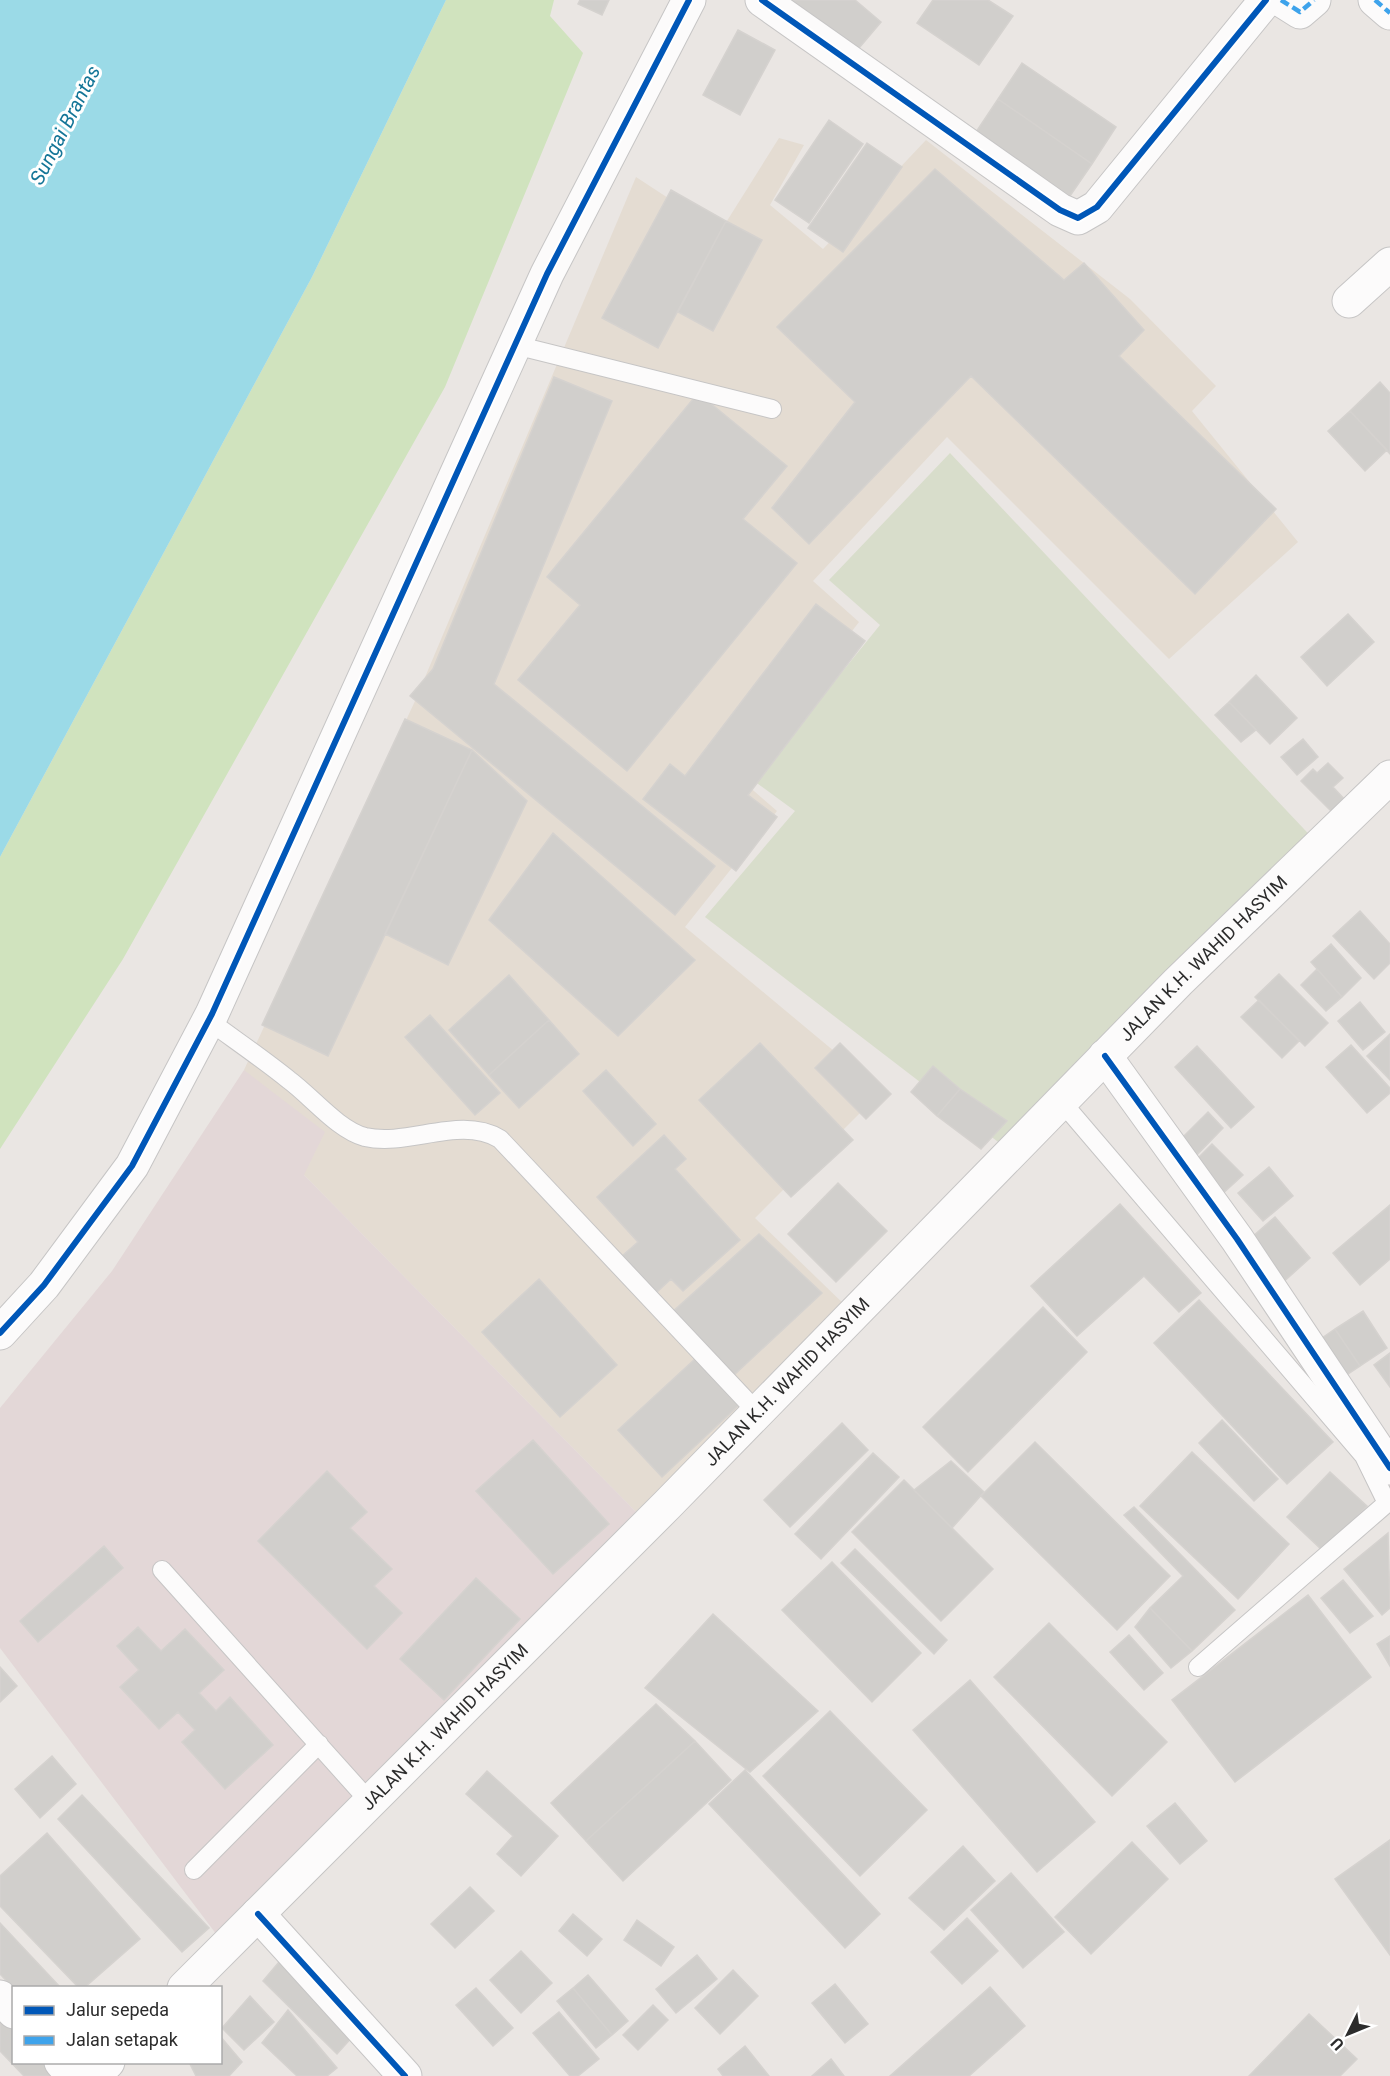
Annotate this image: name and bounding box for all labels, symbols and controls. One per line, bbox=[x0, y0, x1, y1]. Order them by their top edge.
water label: Sungai Brantas bbox=[25, 61, 105, 189]
street label: JALAN K.H. WAHID HASYIM bbox=[1115, 871, 1291, 1045]
street label: JALAN K.H. WAHID HASYIM bbox=[700, 1293, 874, 1470]
street label: JALAN K.H. WAHID HASYIM bbox=[357, 1639, 532, 1814]
legend bbox=[12, 1986, 222, 2064]
text: Jalur sepeda bbox=[66, 1999, 169, 2020]
north arrow bbox=[1318, 2004, 1378, 2064]
text: Jalan setapak bbox=[66, 2029, 179, 2050]
text: U bbox=[1327, 2034, 1348, 2054]

